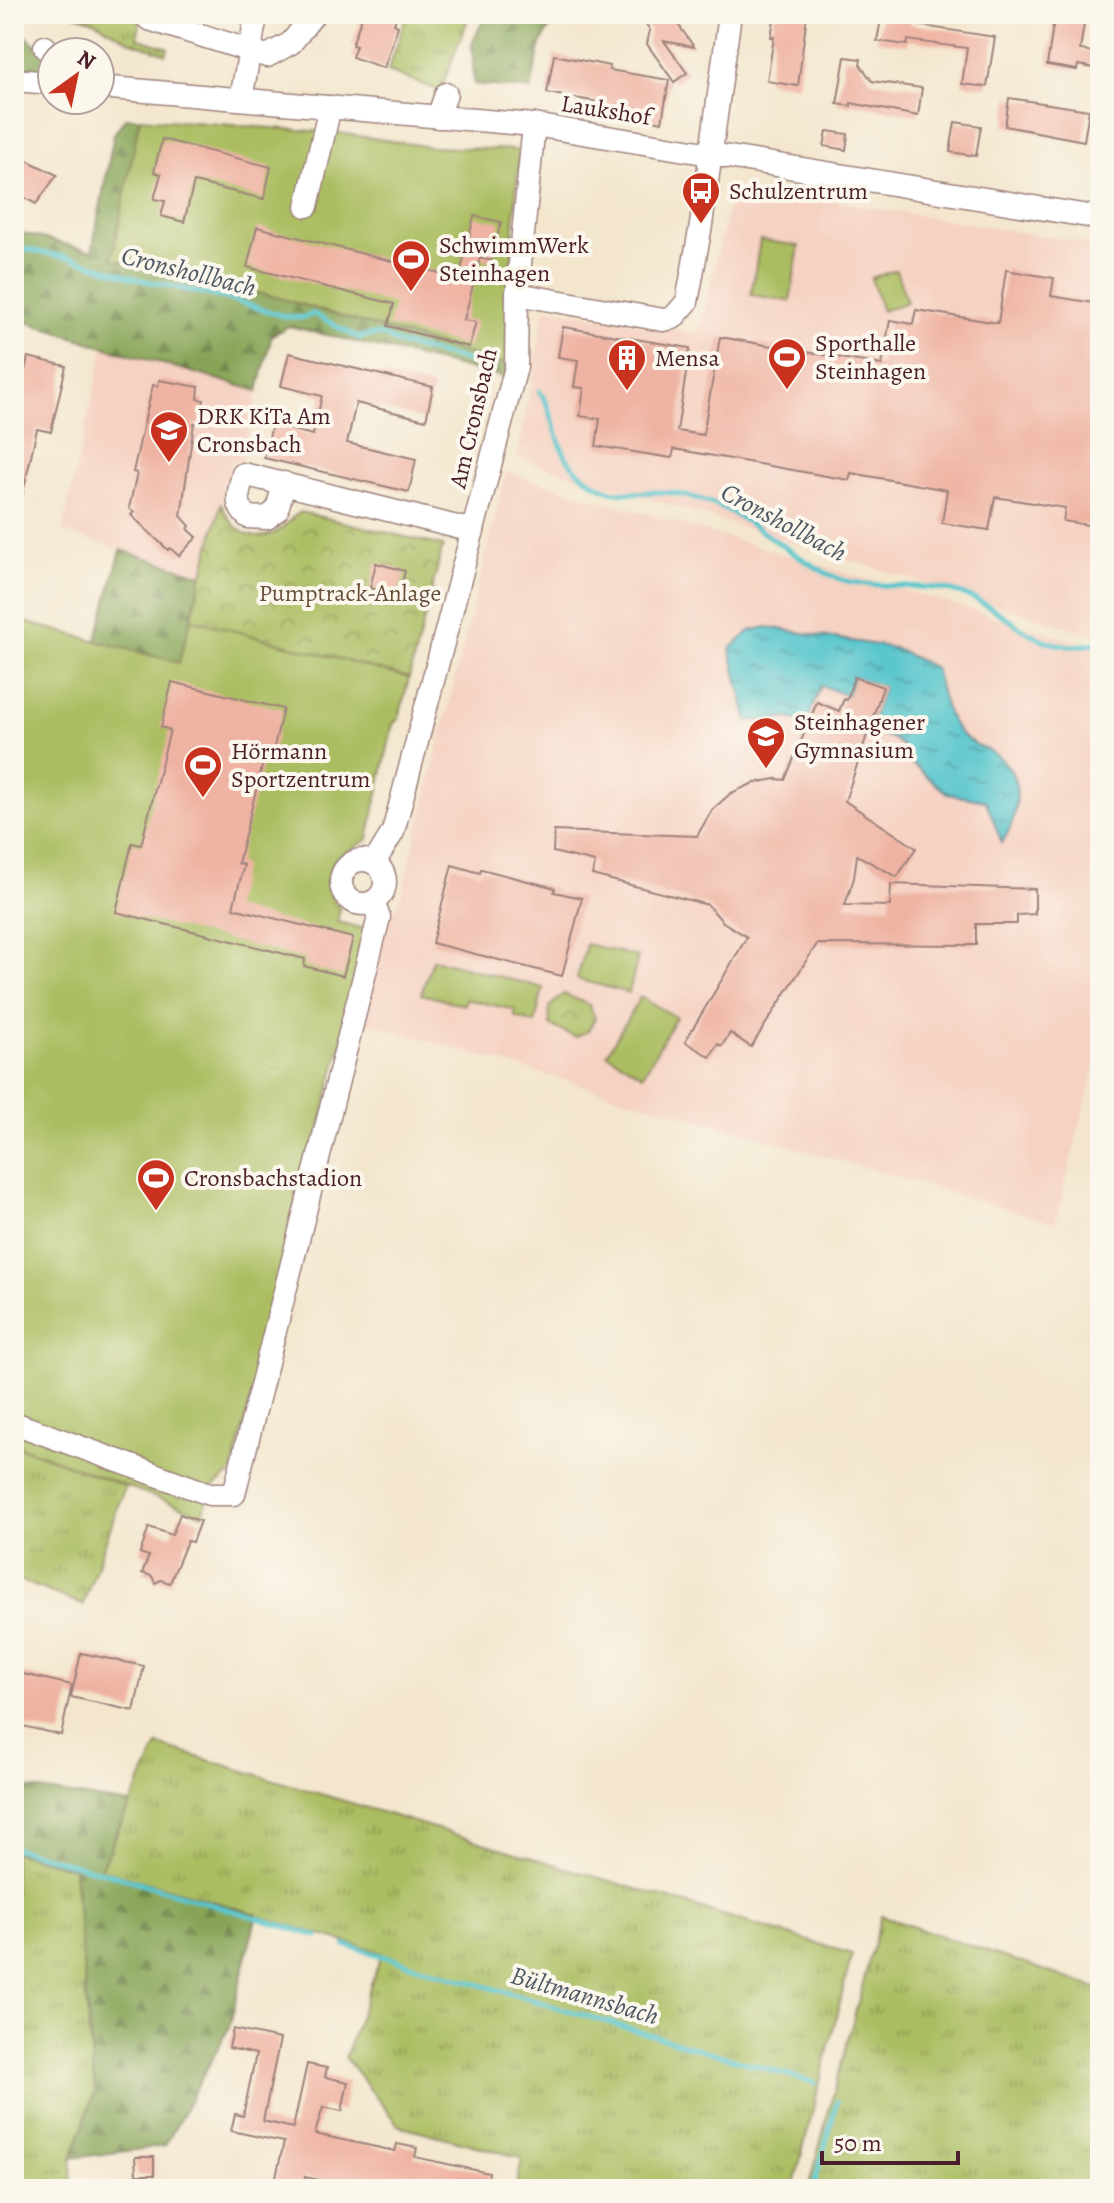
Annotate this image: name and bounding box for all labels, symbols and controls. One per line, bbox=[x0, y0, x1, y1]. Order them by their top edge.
north arrow bbox=[36, 36, 116, 116]
text: N bbox=[71, 43, 101, 77]
street label: Laukshof bbox=[559, 87, 656, 133]
bus stop icon: Schulzentrum bbox=[680, 170, 722, 225]
place label: Schulzentrum bbox=[729, 175, 868, 207]
place label: SchwimmWerk Steinhagen bbox=[439, 229, 589, 289]
water label: Cronshollbach bbox=[118, 238, 260, 305]
sports icon: SchwimmWerk Steinhagen bbox=[390, 238, 432, 293]
place label: Sporthalle Steinhagen bbox=[815, 327, 926, 387]
sports icon: Sporthalle Steinhagen bbox=[766, 336, 808, 391]
building icon: Mensa bbox=[606, 337, 648, 392]
place label: Mensa bbox=[655, 342, 720, 374]
street label: Am Cronsbach bbox=[441, 345, 505, 492]
place label: DRK KiTa Am Cronsbach bbox=[197, 400, 331, 460]
school or university icon: DRK KiTa Am Cronsbach bbox=[148, 409, 190, 464]
water label: Cronshollbach bbox=[715, 475, 853, 570]
park label: Pumptrack-Anlage bbox=[259, 577, 441, 609]
place label: Steinhagener Gymnasium bbox=[794, 706, 925, 766]
school or university icon: Steinhagener Gymnasium bbox=[745, 715, 787, 770]
place label: Hörmann Sportzentrum bbox=[231, 735, 370, 795]
sports icon: Hörmann Sportzentrum bbox=[182, 744, 224, 799]
sports icon: Cronsbachstadion bbox=[135, 1157, 177, 1212]
place label: Cronsbachstadion bbox=[184, 1162, 362, 1194]
water label: Bültmannsbach bbox=[507, 1958, 663, 2033]
scale bar bbox=[822, 2115, 958, 2165]
text: 50 m bbox=[834, 2127, 882, 2159]

